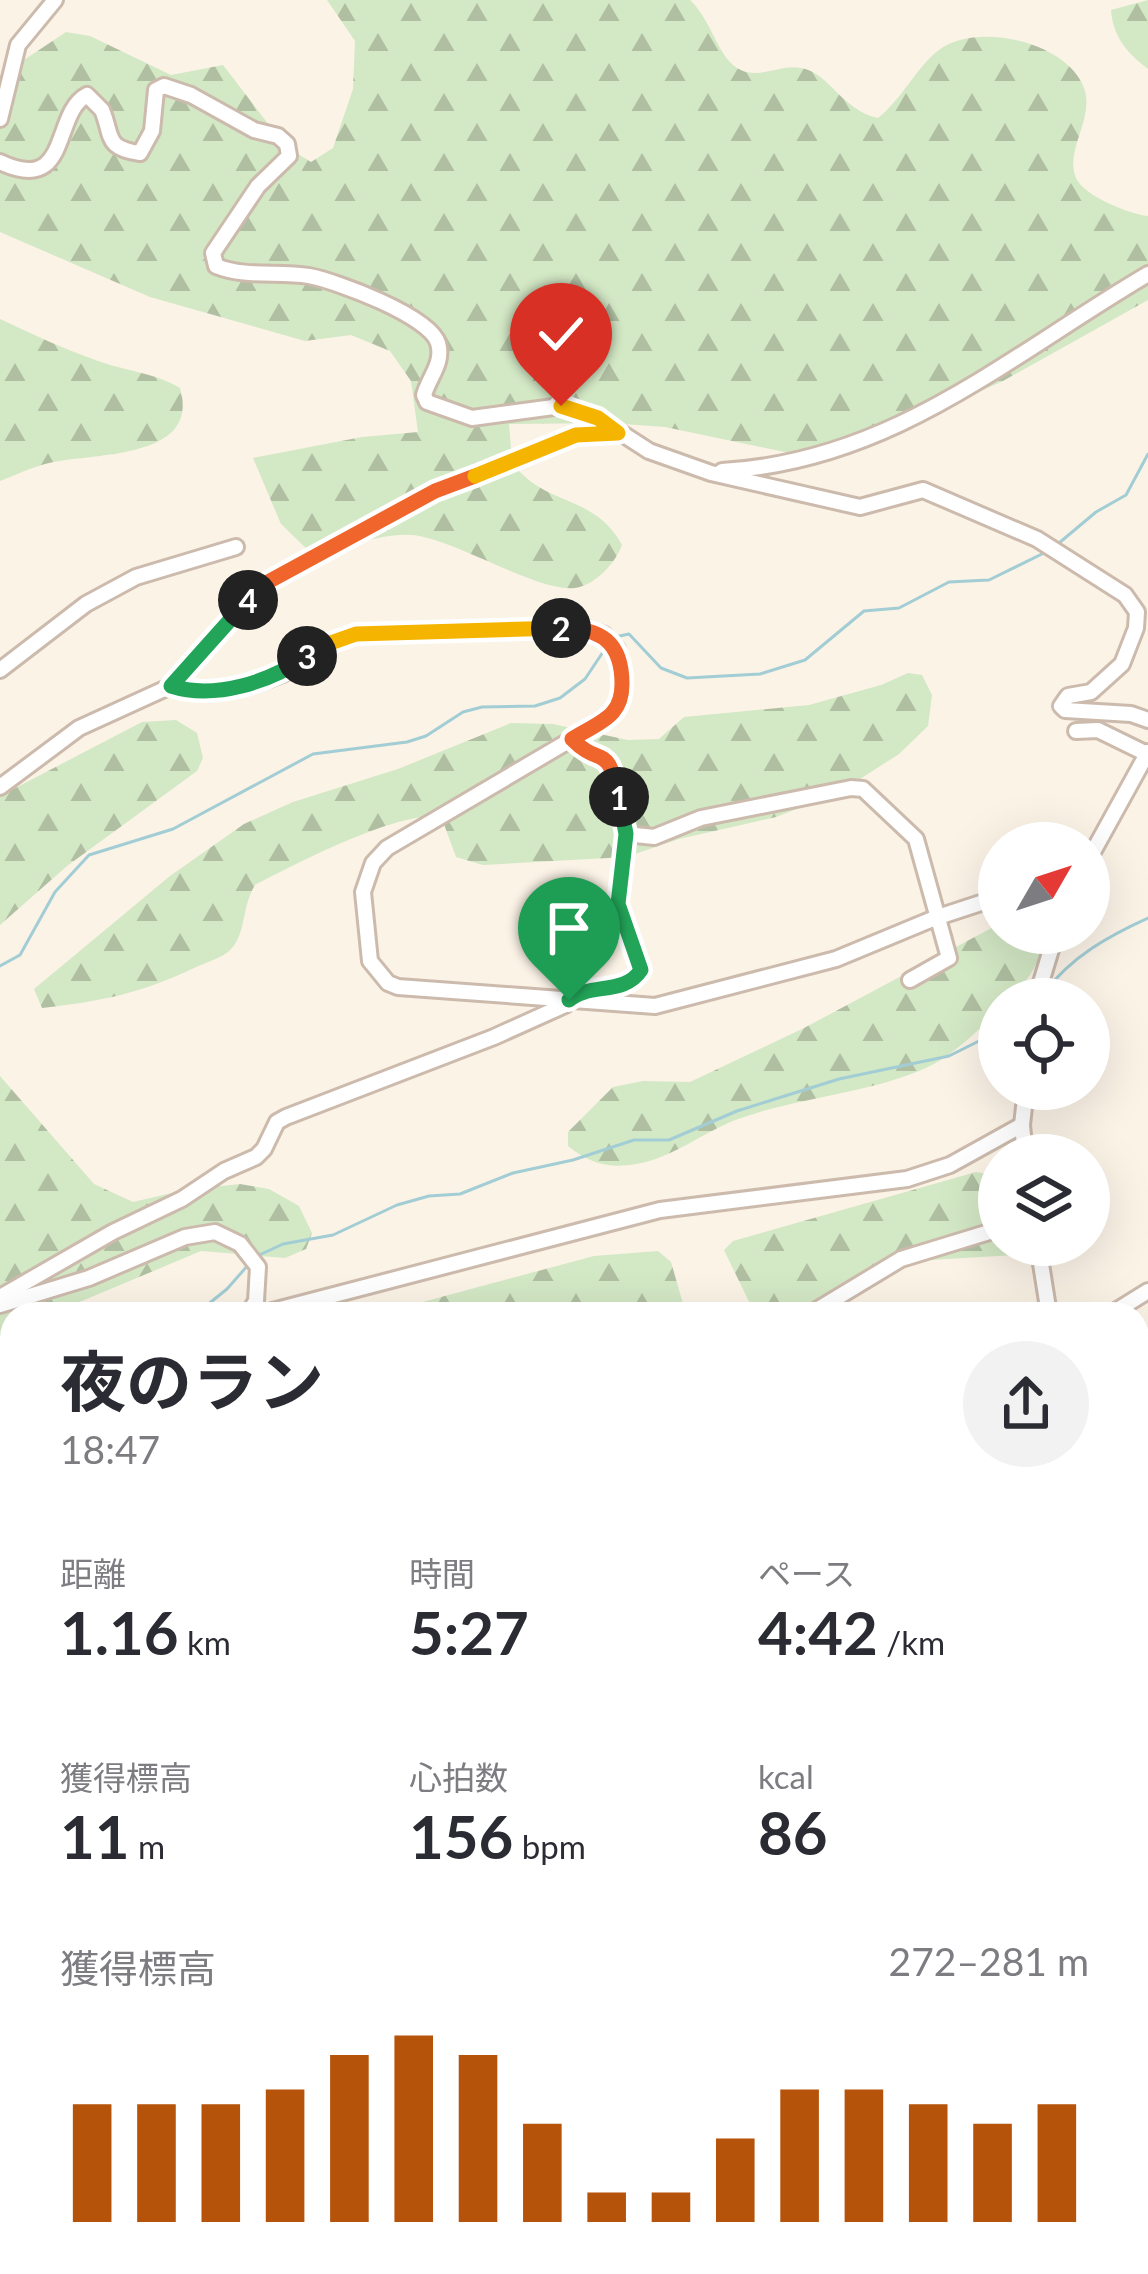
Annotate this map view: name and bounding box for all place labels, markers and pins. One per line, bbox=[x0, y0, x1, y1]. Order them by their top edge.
pin bbox=[510, 283, 612, 406]
pin: 4 bbox=[218, 570, 278, 630]
pin: 2 bbox=[531, 598, 591, 658]
pin: 3 bbox=[277, 626, 337, 686]
pin: 1 bbox=[589, 767, 649, 827]
pin bbox=[518, 877, 620, 1000]

